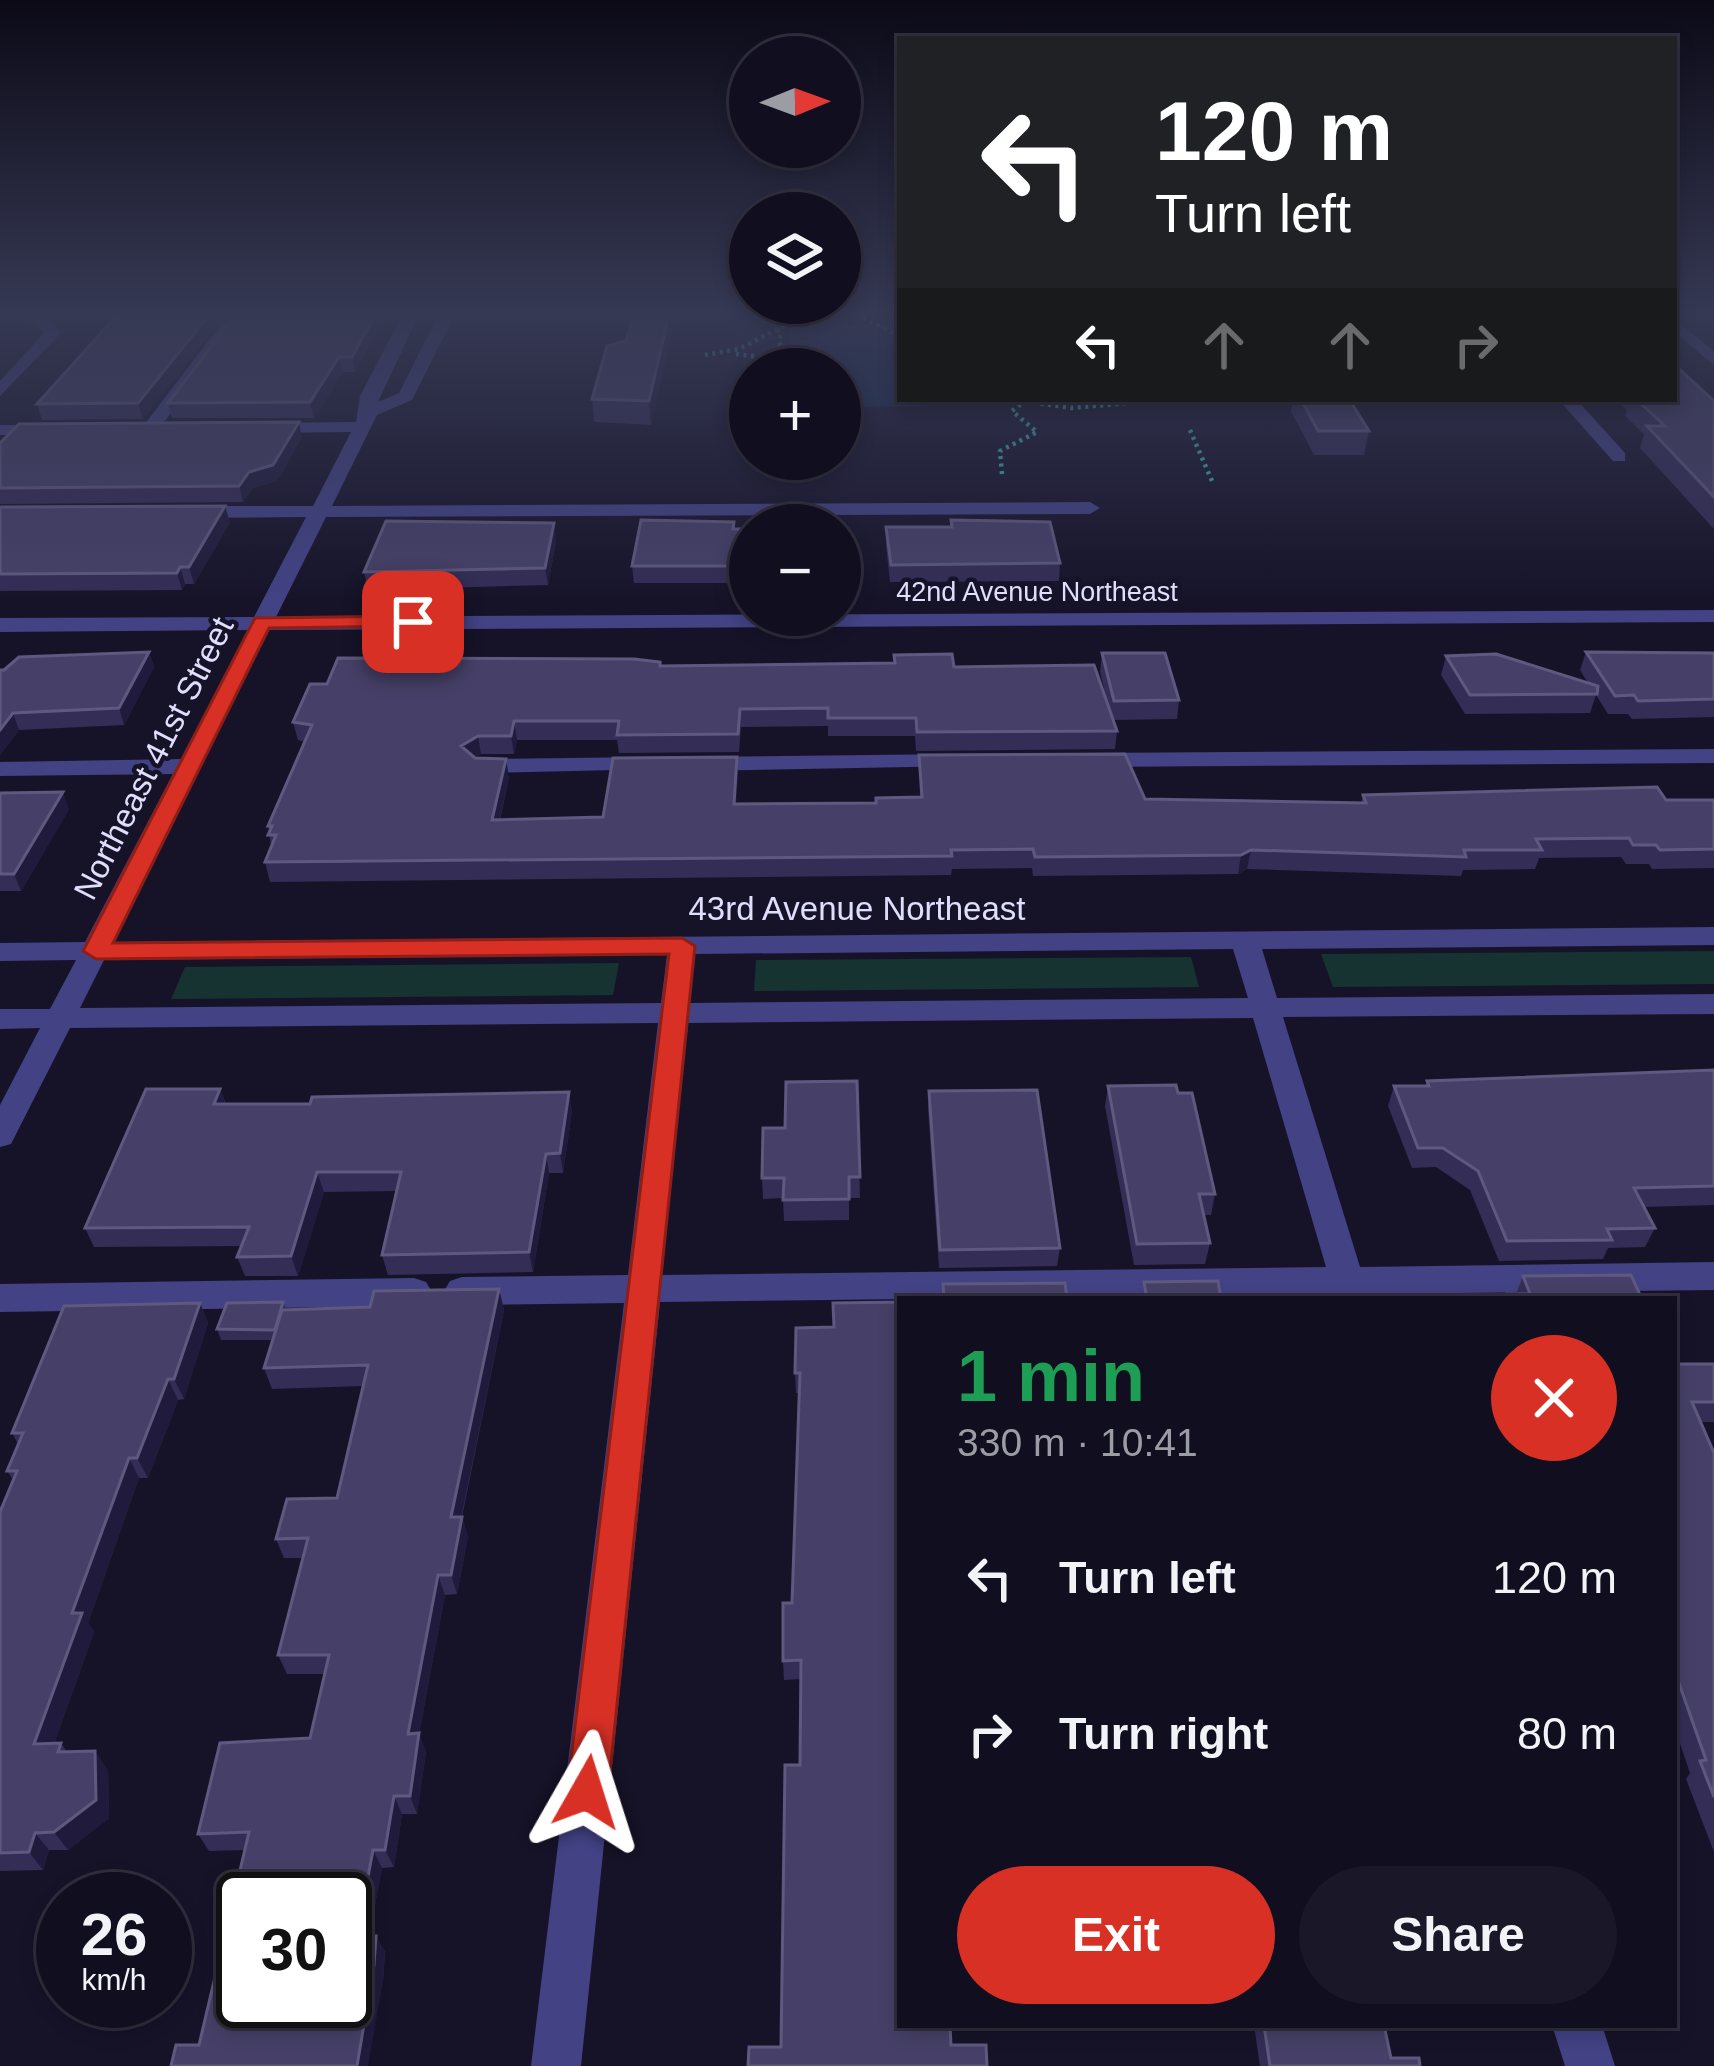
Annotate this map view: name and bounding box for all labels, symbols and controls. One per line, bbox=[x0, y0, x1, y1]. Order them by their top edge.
north arrow bbox=[729, 36, 861, 168]
map controls bbox=[729, 36, 861, 636]
icon: left bbox=[957, 84, 1113, 240]
text: 120 m bbox=[1155, 84, 1393, 178]
text: Turn left bbox=[1155, 183, 1351, 243]
button: layers bbox=[729, 192, 861, 324]
icon: left bbox=[1065, 312, 1131, 378]
icon: ahead bbox=[1191, 312, 1257, 378]
icon: ahead bbox=[1317, 312, 1383, 378]
icon: right bbox=[1443, 312, 1509, 378]
button: + bbox=[729, 348, 861, 480]
button: − bbox=[729, 504, 861, 636]
pin bbox=[362, 571, 464, 673]
street label: 42nd Avenue Northeast bbox=[896, 577, 1178, 607]
icon: arrive bbox=[380, 589, 446, 655]
street label: Northeast 41st Street bbox=[66, 611, 241, 906]
street label: 43rd Avenue Northeast bbox=[689, 890, 1025, 927]
button: close bbox=[1491, 1335, 1617, 1461]
text: 1 min bbox=[957, 1336, 1145, 1416]
text: 330 m · 10:41 bbox=[957, 1421, 1198, 1464]
icon: left bbox=[957, 1545, 1023, 1611]
text: Turn left bbox=[1059, 1552, 1236, 1603]
text: 120 m bbox=[1492, 1552, 1617, 1603]
icon: right bbox=[957, 1701, 1023, 1767]
text: Turn right bbox=[1059, 1708, 1268, 1759]
text: 80 m bbox=[1517, 1708, 1617, 1759]
position arrow bbox=[524, 1729, 650, 1855]
button: Exit bbox=[957, 1866, 1275, 2004]
button: Share bbox=[1299, 1866, 1617, 2004]
speed limit sign: 30 bbox=[216, 1872, 372, 2028]
text: 26 bbox=[81, 1901, 147, 1968]
text: km/h bbox=[81, 1963, 147, 1996]

